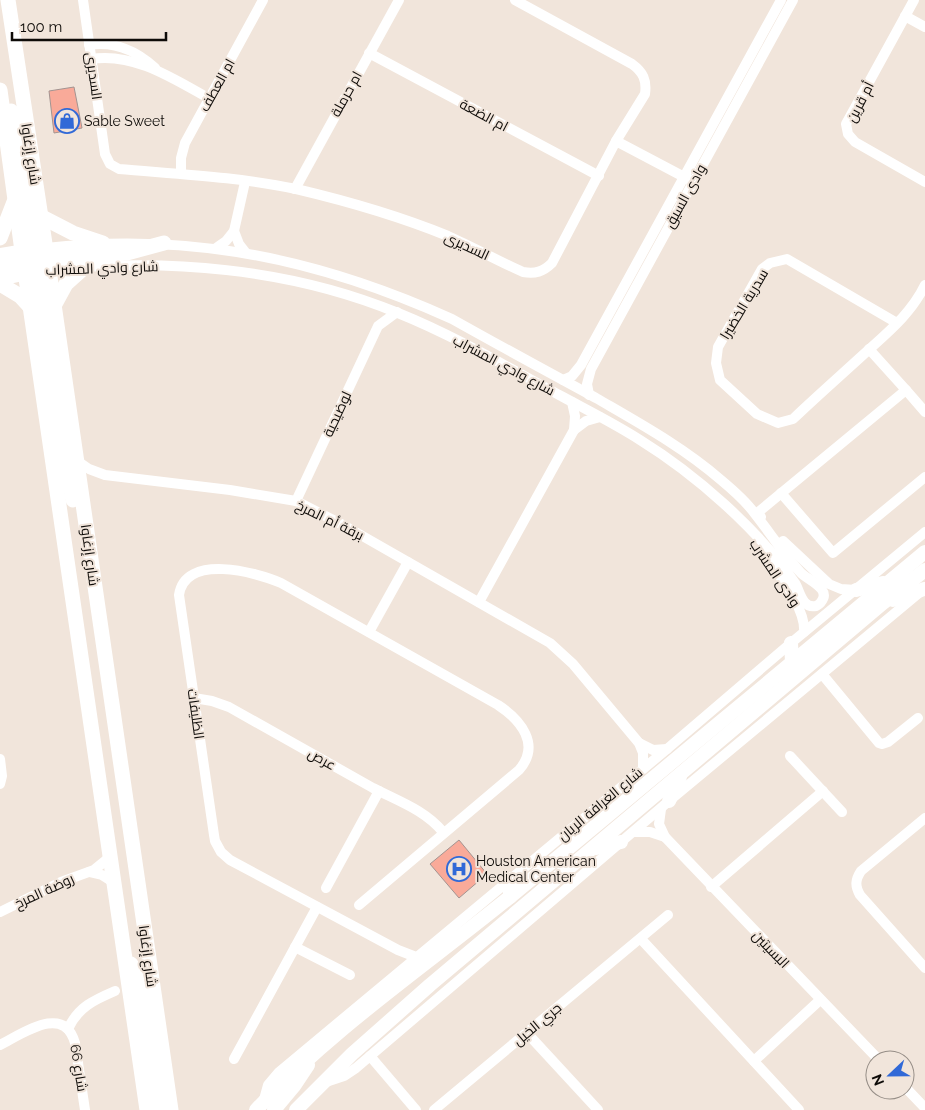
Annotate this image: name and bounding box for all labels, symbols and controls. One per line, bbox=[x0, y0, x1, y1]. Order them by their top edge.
scale bar bbox=[12, 10, 166, 42]
text: 100 m bbox=[20, 18, 62, 36]
street label: السديرى bbox=[83, 51, 105, 101]
street label: ام العطف bbox=[196, 56, 240, 115]
street label: ام حرملة bbox=[327, 68, 367, 120]
street label: أم قرين bbox=[842, 78, 879, 126]
street label: ام الضعة bbox=[456, 96, 511, 136]
shop icon: Sable Sweet bbox=[54, 108, 80, 134]
place label: Sable Sweet bbox=[84, 113, 165, 129]
street label: شارع إزغاوا bbox=[17, 122, 44, 186]
street label: وادى السيق bbox=[661, 161, 710, 231]
street label: السديرى bbox=[442, 229, 492, 263]
street label: شارع وادي المشراب bbox=[45, 258, 159, 282]
street label: سدرية الخضيرا bbox=[717, 266, 771, 342]
street label: شارع وادي المشراب bbox=[449, 331, 558, 402]
street label: لوضيحية bbox=[320, 389, 354, 439]
street label: برقة أم المرخ bbox=[293, 496, 367, 545]
street label: شارع إزغاوا bbox=[77, 523, 102, 587]
street label: وادى المشرب bbox=[746, 536, 804, 610]
street label: الظليفات bbox=[185, 688, 207, 740]
street label: عرص bbox=[305, 745, 339, 773]
street label: شارع الغرافة الريان bbox=[554, 764, 646, 845]
place label: Houston American Medical Center bbox=[476, 853, 596, 885]
hospital icon: Houston American Medical Center bbox=[446, 856, 472, 882]
street label: روضة المرخ bbox=[12, 870, 77, 913]
street label: شارع إزغاوا bbox=[135, 924, 160, 988]
street label: البسيتين bbox=[749, 927, 793, 971]
street label: جري الخيل bbox=[510, 999, 567, 1052]
street label: شارع 66 bbox=[66, 1043, 91, 1093]
north arrow bbox=[865, 1050, 915, 1100]
text: N bbox=[869, 1072, 887, 1088]

